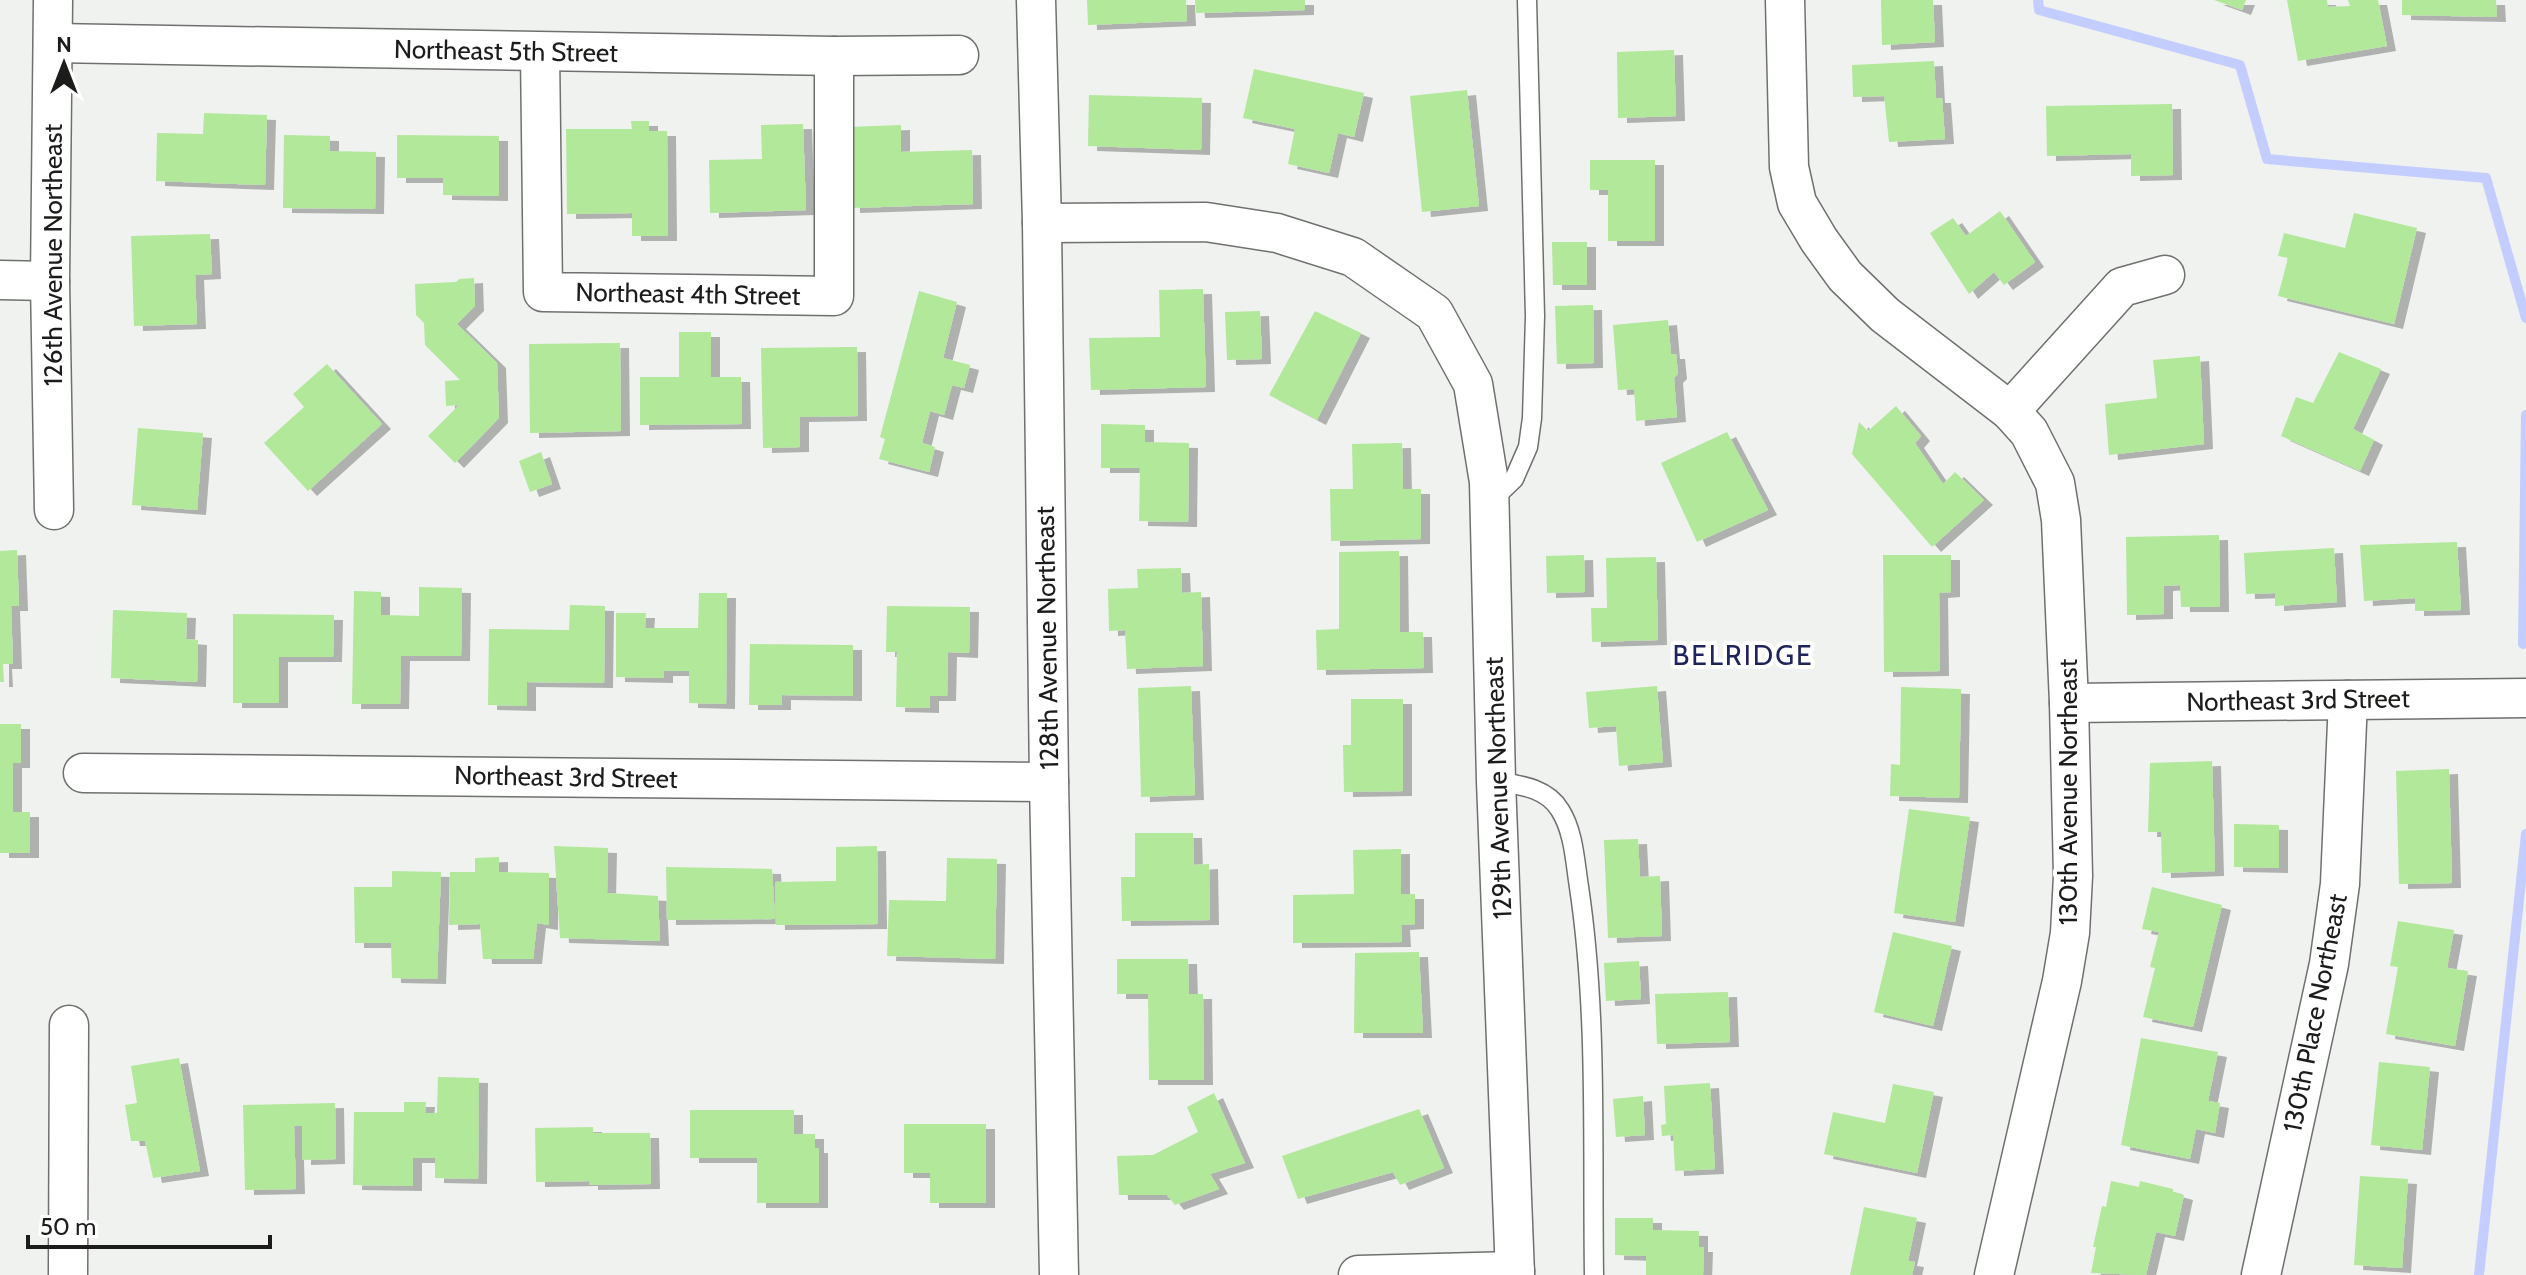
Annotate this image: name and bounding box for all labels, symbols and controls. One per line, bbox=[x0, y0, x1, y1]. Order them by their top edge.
north arrow bbox=[24, 24, 104, 104]
text: N bbox=[56, 31, 72, 58]
street label: Northeast 5th Street bbox=[394, 33, 619, 69]
street label: 126th Avenue Northeast bbox=[37, 124, 69, 386]
street label: Northeast 4th Street bbox=[575, 276, 801, 312]
street label: 128th Avenue Northeast bbox=[1029, 506, 1065, 770]
district label: BELRIDGE bbox=[1673, 638, 1813, 672]
street label: 129th Avenue Northeast bbox=[1477, 656, 1519, 920]
street label: 130th Avenue Northeast bbox=[2052, 659, 2084, 925]
street label: Northeast 3rd Street bbox=[2186, 682, 2410, 718]
street label: Northeast 3rd Street bbox=[454, 759, 678, 795]
street label: 130th Place Northeast bbox=[2276, 891, 2354, 1135]
scale bar bbox=[28, 1199, 270, 1249]
text: 50 m bbox=[40, 1212, 96, 1241]

